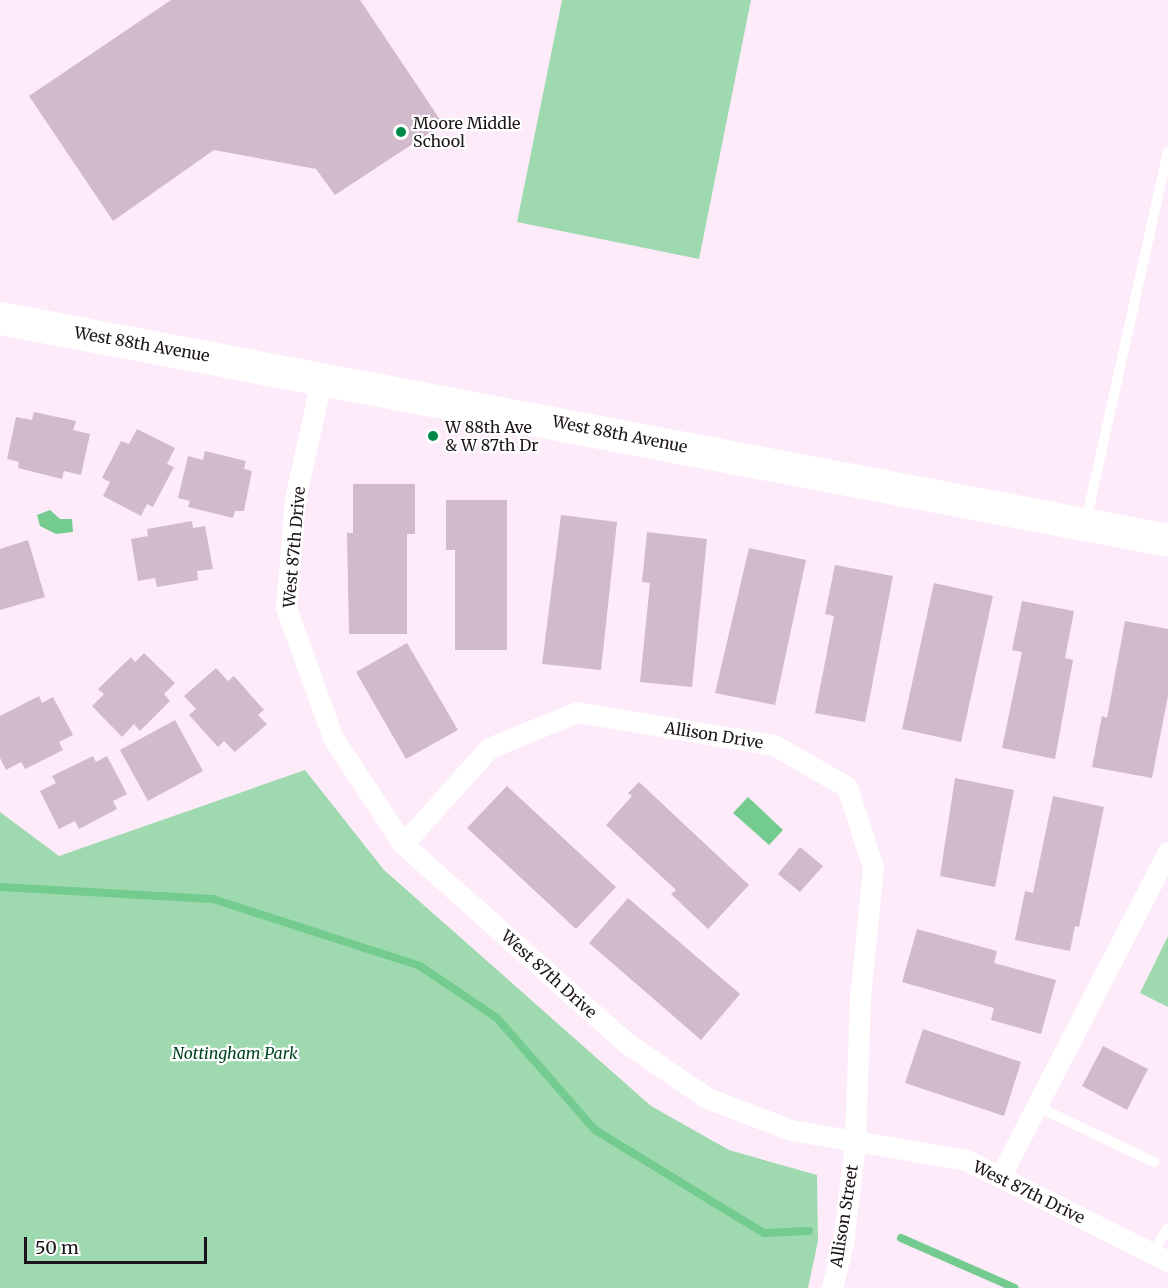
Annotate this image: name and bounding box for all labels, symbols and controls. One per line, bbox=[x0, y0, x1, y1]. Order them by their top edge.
place label: Moore Middle School bbox=[413, 113, 520, 151]
marker: Moore Middle School bbox=[394, 125, 408, 139]
street label: West 88th Avenue bbox=[73, 323, 211, 365]
street label: West 88th Avenue bbox=[551, 411, 689, 457]
place label: W 88th Ave & W 87th Dr bbox=[445, 417, 538, 455]
marker: W 88th Ave & W 87th Dr bbox=[426, 429, 440, 443]
street label: West 87th Drive bbox=[279, 486, 309, 608]
street label: Allison Drive bbox=[663, 718, 765, 752]
street label: West 87th Drive bbox=[497, 926, 601, 1022]
park label: Nottingham Park bbox=[172, 1043, 298, 1063]
street label: West 87th Drive bbox=[970, 1157, 1088, 1227]
street label: Allison Street bbox=[826, 1163, 862, 1269]
scale bar bbox=[27, 1225, 210, 1263]
text: 50 m bbox=[35, 1236, 79, 1259]

